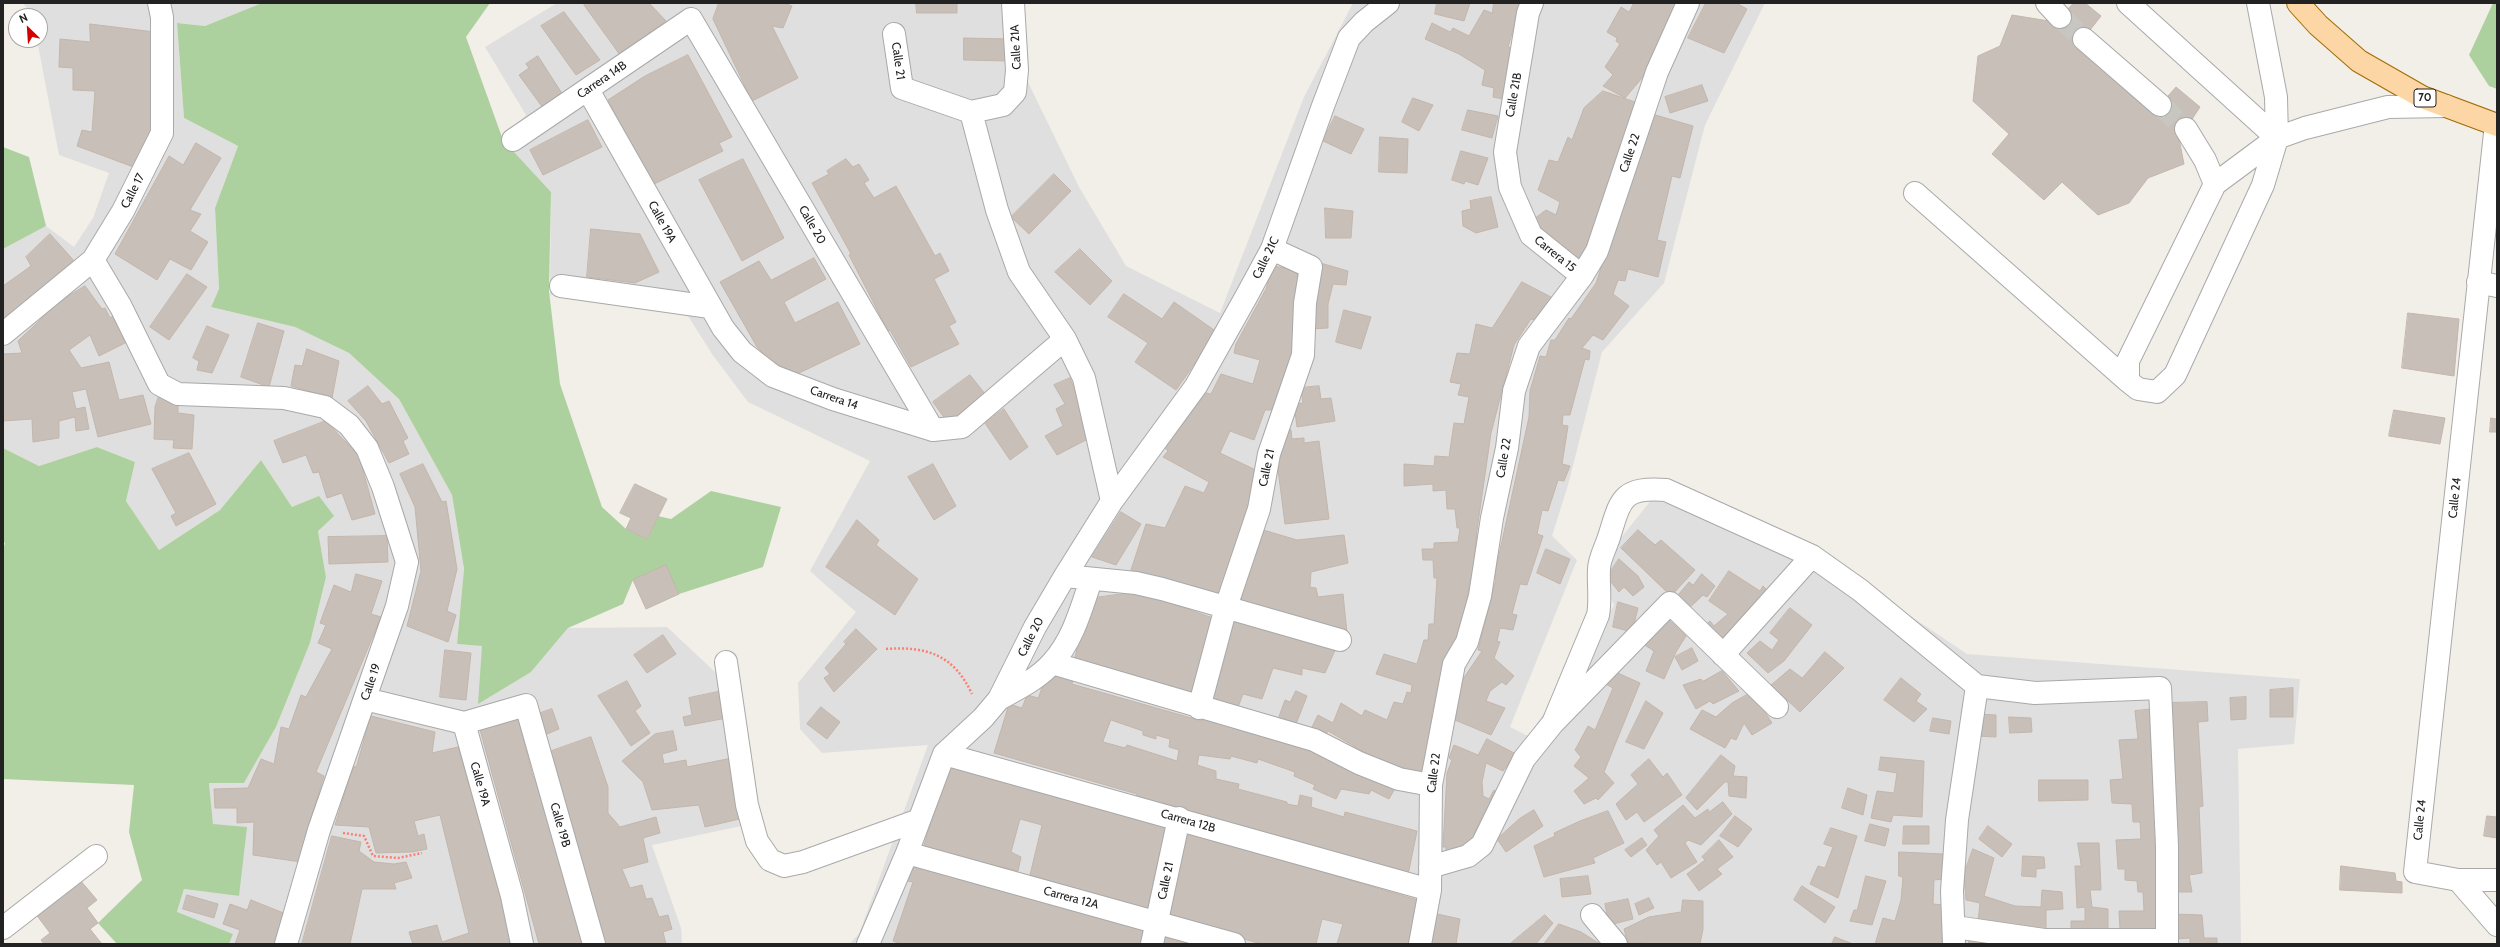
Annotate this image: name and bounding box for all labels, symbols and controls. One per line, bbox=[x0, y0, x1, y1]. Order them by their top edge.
north arrow bbox=[8, 8, 48, 48]
text: N bbox=[17, 10, 30, 26]
street label: Calle 21A bbox=[1008, 24, 1024, 70]
street label: Calle 21 bbox=[888, 41, 908, 81]
street label: Carrera 14B bbox=[574, 58, 630, 102]
street label: Calle 21B bbox=[1503, 72, 1525, 118]
road number: 70 bbox=[2414, 89, 2436, 107]
street label: Calle 22 bbox=[1617, 132, 1643, 174]
street label: Calle 17 bbox=[118, 171, 148, 211]
street label: Calle 19A bbox=[645, 199, 679, 245]
street label: Calle 20 bbox=[795, 203, 829, 247]
street label: Carrera 15 bbox=[1531, 233, 1579, 275]
street label: Calle 21C bbox=[1250, 235, 1282, 281]
street label: Carrera 14 bbox=[808, 383, 860, 413]
street label: Calle 22 bbox=[1493, 437, 1515, 479]
street label: Calle 21 bbox=[1256, 448, 1278, 488]
street label: Calle 24 bbox=[2446, 477, 2464, 519]
street label: Calle 20 bbox=[1015, 615, 1047, 659]
street label: Calle 19 bbox=[358, 662, 384, 702]
street label: Calle 22 bbox=[1424, 752, 1444, 794]
street label: Calle 19A bbox=[467, 760, 493, 808]
street label: Calle 24 bbox=[2411, 799, 2429, 841]
street label: Calle 19B bbox=[547, 801, 573, 849]
street label: Carrera 12B bbox=[1159, 806, 1217, 836]
street label: Calle 21 bbox=[1155, 861, 1177, 901]
street label: Carrera 12A bbox=[1042, 884, 1100, 912]

